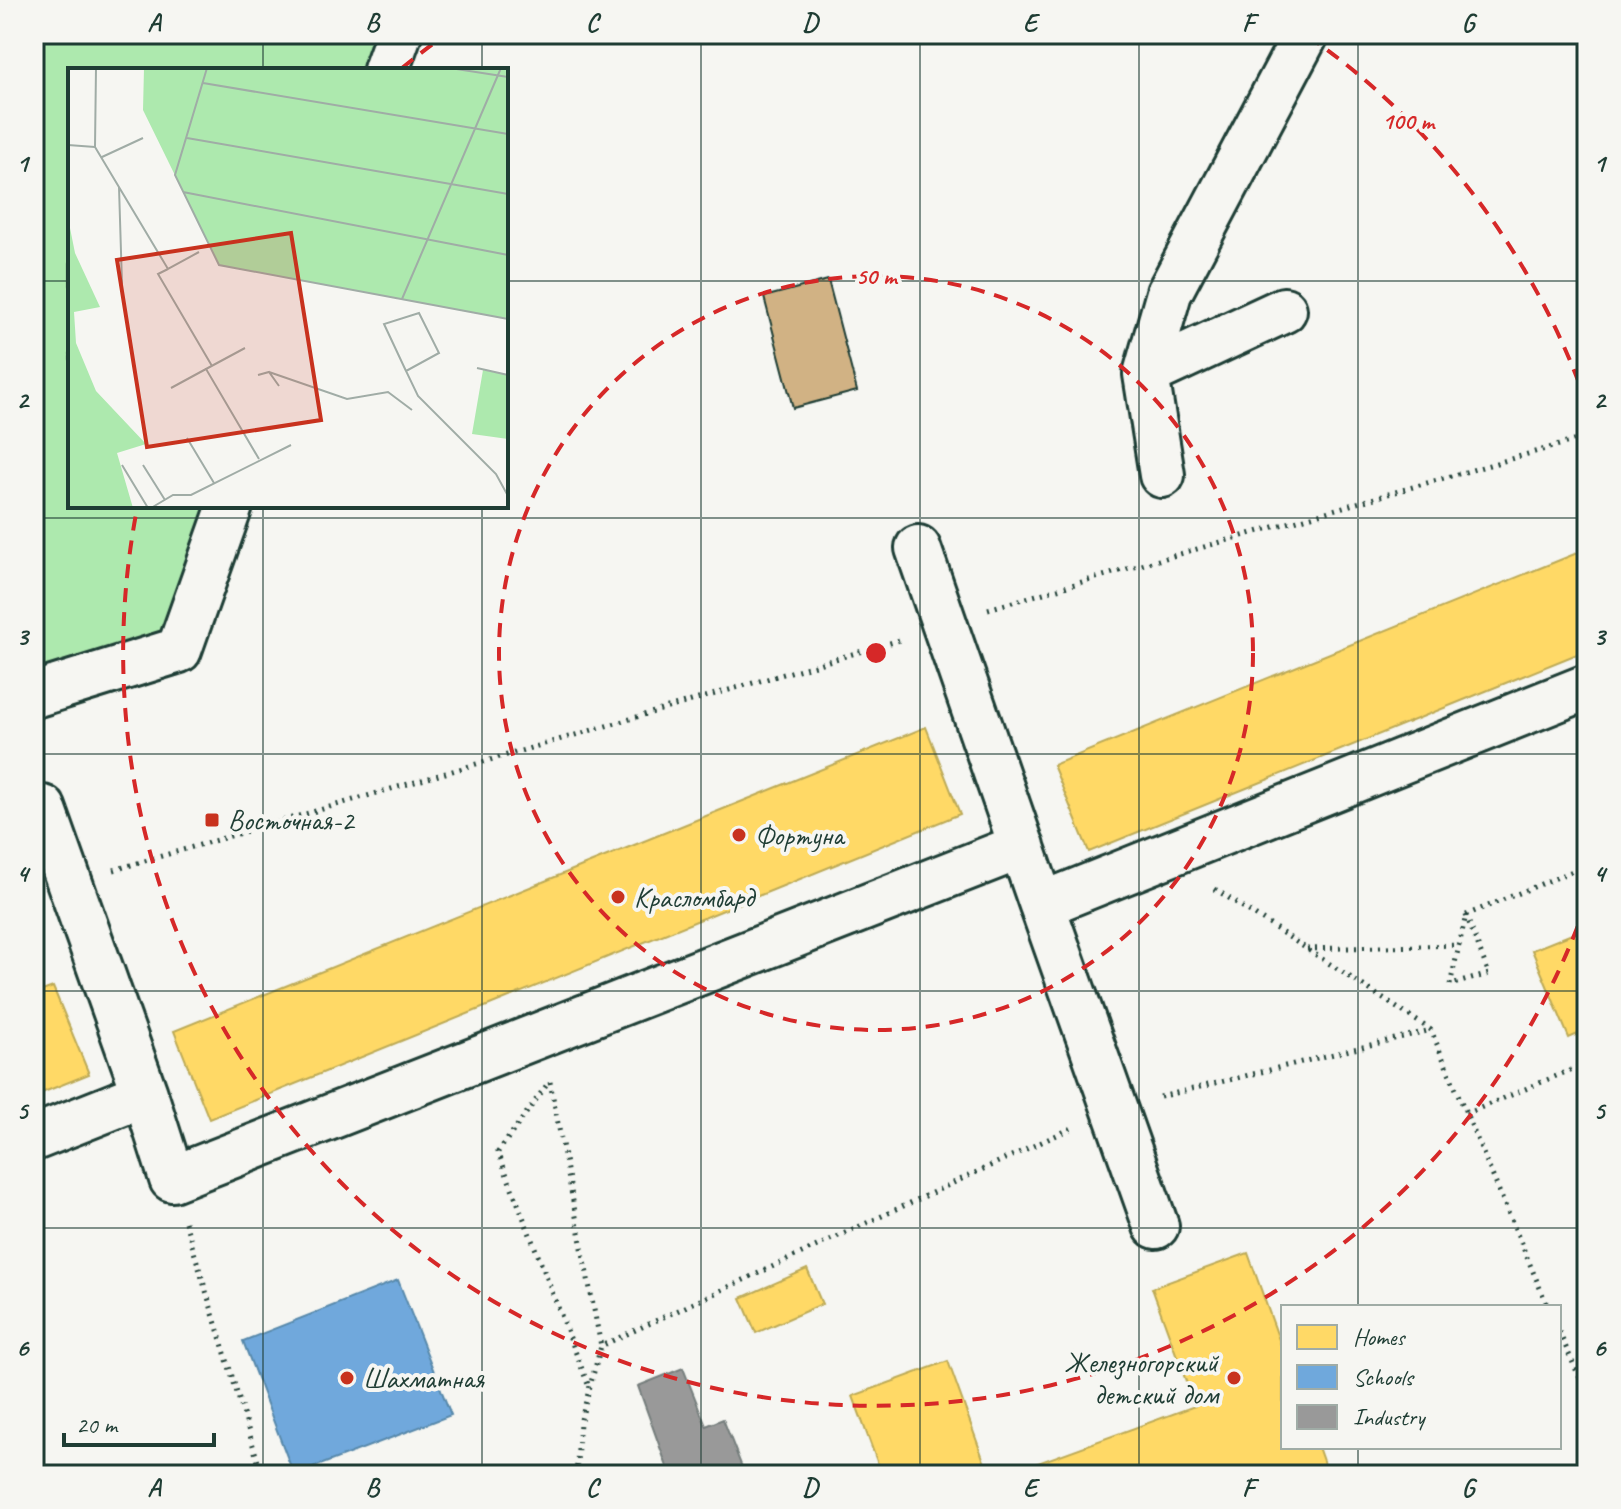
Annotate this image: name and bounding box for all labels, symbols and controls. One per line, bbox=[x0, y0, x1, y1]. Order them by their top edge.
text: A bbox=[147, 6, 162, 39]
text: B bbox=[365, 6, 381, 39]
text: C bbox=[586, 6, 602, 39]
text: D bbox=[802, 6, 820, 39]
text: E bbox=[1023, 6, 1041, 39]
text: F bbox=[1242, 6, 1260, 39]
text: G bbox=[1462, 6, 1478, 39]
inset map bbox=[68, 68, 508, 508]
text: 100 m bbox=[1382, 106, 1436, 136]
text: 1 bbox=[16, 147, 31, 180]
text: 1 bbox=[1593, 147, 1608, 180]
text: 50 m bbox=[856, 261, 899, 291]
text: 2 bbox=[16, 383, 30, 416]
text: 2 bbox=[1593, 383, 1607, 416]
text: 3 bbox=[16, 620, 30, 653]
text: 3 bbox=[1593, 620, 1607, 653]
centre of rings bbox=[862, 639, 890, 667]
place label: Восточная-2 bbox=[228, 803, 356, 838]
marker: Восточная-2 bbox=[203, 811, 221, 829]
place label: Фортуна bbox=[755, 818, 846, 853]
marker: Фортуна bbox=[730, 826, 748, 844]
text: 4 bbox=[16, 857, 31, 890]
text: 4 bbox=[1593, 857, 1608, 890]
place label: Красломбард bbox=[634, 880, 757, 915]
marker: Красломбард bbox=[609, 888, 627, 906]
text: 5 bbox=[16, 1094, 30, 1127]
text: 5 bbox=[1593, 1094, 1607, 1127]
legend bbox=[1281, 1305, 1561, 1449]
text: Homes bbox=[1353, 1322, 1406, 1352]
text: 6 bbox=[16, 1331, 30, 1364]
text: 6 bbox=[1593, 1331, 1607, 1364]
place label: Железногорский детский дом bbox=[1064, 1345, 1221, 1412]
place label: Шахматная bbox=[363, 1361, 485, 1396]
text: Schools bbox=[1353, 1362, 1416, 1392]
marker: Шахматная bbox=[338, 1369, 356, 1387]
marker: Железногорский детский дом bbox=[1225, 1369, 1243, 1387]
scale bar bbox=[64, 1397, 214, 1447]
text: Industry bbox=[1353, 1402, 1426, 1432]
text: 20 m bbox=[76, 1410, 119, 1440]
text: A bbox=[147, 1471, 162, 1504]
text: B bbox=[365, 1471, 381, 1504]
text: C bbox=[586, 1471, 602, 1504]
text: D bbox=[802, 1471, 820, 1504]
text: E bbox=[1023, 1471, 1041, 1504]
text: F bbox=[1242, 1471, 1260, 1504]
text: G bbox=[1462, 1471, 1478, 1504]

